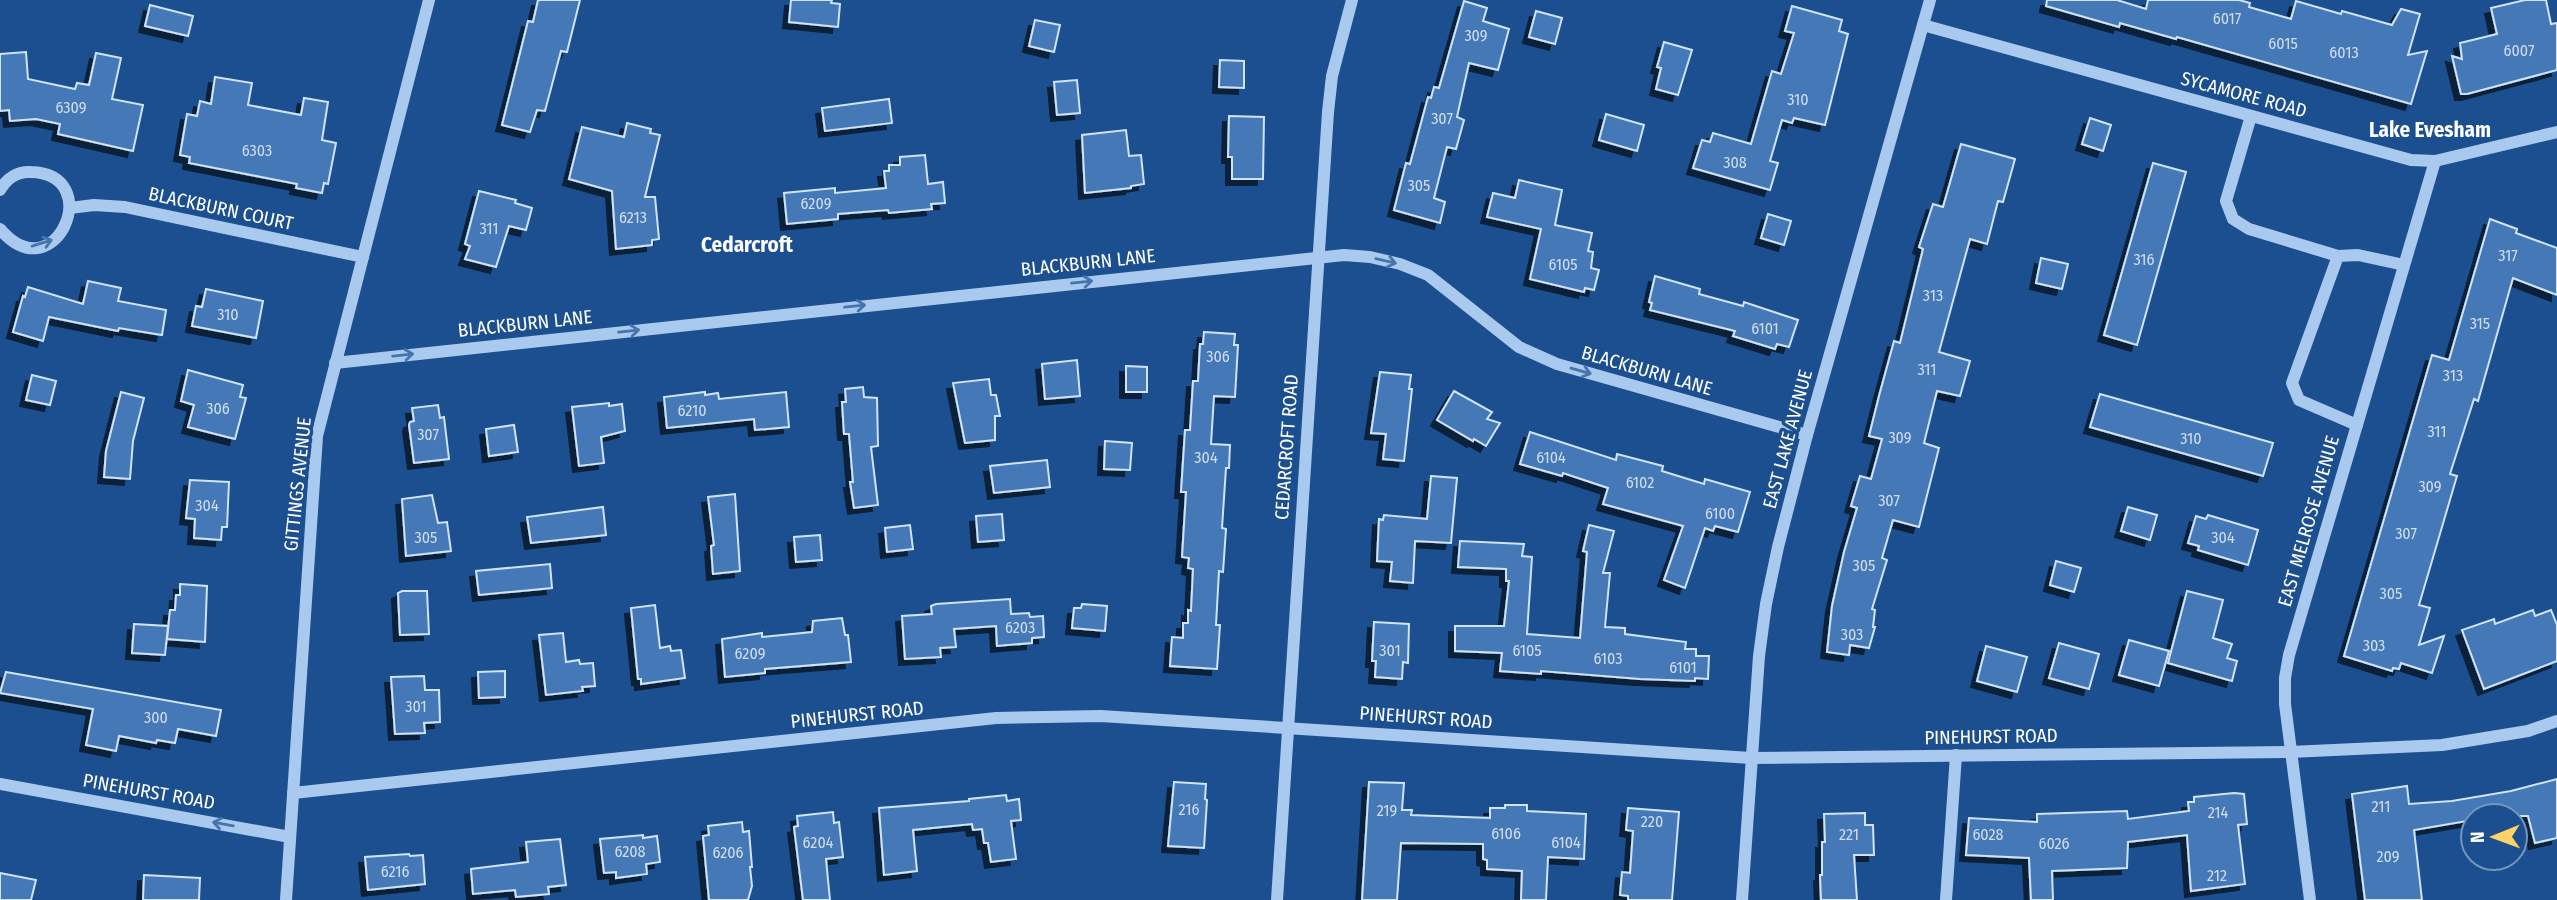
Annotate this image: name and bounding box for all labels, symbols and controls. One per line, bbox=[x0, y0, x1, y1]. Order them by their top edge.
house number: 6017 bbox=[2213, 9, 2242, 28]
house number: 309 bbox=[1464, 26, 1488, 45]
house number: 6015 bbox=[2268, 34, 2298, 53]
house number: 6007 bbox=[2504, 41, 2535, 60]
house number: 6013 bbox=[2329, 43, 2359, 62]
street label: SYCAMORE ROAD bbox=[2178, 67, 2309, 122]
house number: 310 bbox=[1787, 90, 1809, 109]
house number: 6309 bbox=[55, 98, 87, 117]
house number: 307 bbox=[1431, 109, 1453, 128]
district label: Lake Evesham bbox=[2369, 117, 2491, 143]
house number: 6303 bbox=[242, 141, 272, 160]
house number: 308 bbox=[1723, 153, 1747, 172]
house number: 305 bbox=[1408, 176, 1430, 195]
street label: BLACKBURN COURT bbox=[146, 182, 296, 235]
house number: 6209 bbox=[801, 194, 832, 213]
house number: 6213 bbox=[619, 208, 647, 227]
house number: 311 bbox=[479, 219, 499, 238]
district label: Cedarcroft bbox=[701, 232, 794, 258]
one-way arrow bbox=[31, 236, 53, 249]
street label: BLACKBURN LANE bbox=[1020, 244, 1157, 281]
house number: 317 bbox=[2498, 246, 2518, 265]
house number: 316 bbox=[2133, 250, 2155, 269]
one-way arrow bbox=[1374, 254, 1397, 268]
house number: 6105 bbox=[1548, 255, 1578, 274]
one-way arrow bbox=[1070, 275, 1092, 288]
house number: 313 bbox=[1923, 286, 1943, 305]
one-way arrow bbox=[844, 300, 866, 313]
house number: 310 bbox=[217, 305, 239, 324]
street label: BLACKBURN LANE bbox=[457, 305, 594, 342]
house number: 315 bbox=[2470, 314, 2490, 333]
house number: 6101 bbox=[1751, 319, 1779, 338]
one-way arrow bbox=[617, 324, 640, 337]
street label: BLACKBURN LANE bbox=[1579, 341, 1715, 400]
house number: 306 bbox=[1206, 347, 1230, 366]
one-way arrow bbox=[391, 348, 414, 361]
house number: 311 bbox=[1917, 360, 1937, 379]
one-way arrow bbox=[1569, 365, 1592, 378]
house number: 313 bbox=[2443, 366, 2463, 385]
street label: EAST LAKE AVENUE bbox=[1758, 367, 1817, 511]
street label: CEDARCROFT ROAD bbox=[1270, 373, 1303, 521]
house number: 306 bbox=[206, 399, 230, 418]
house number: 6210 bbox=[677, 401, 707, 420]
street label: GITTINGS AVENUE bbox=[279, 416, 316, 552]
house number: 311 bbox=[2427, 422, 2447, 441]
house number: 307 bbox=[417, 425, 439, 444]
house number: 309 bbox=[1888, 428, 1912, 447]
house number: 310 bbox=[2180, 429, 2202, 448]
street label: EAST MELROSE AVENUE bbox=[2273, 433, 2344, 609]
house number: 304 bbox=[1194, 448, 1218, 467]
house number: 6104 bbox=[1536, 448, 1566, 467]
house number: 6102 bbox=[1626, 473, 1654, 492]
house number: 309 bbox=[2418, 477, 2442, 496]
house number: 307 bbox=[1878, 491, 1900, 510]
house number: 304 bbox=[195, 496, 219, 515]
house number: 6100 bbox=[1705, 504, 1735, 523]
house number: 307 bbox=[2395, 524, 2417, 543]
house number: 305 bbox=[415, 528, 437, 547]
house number: 304 bbox=[2211, 528, 2235, 547]
house number: 305 bbox=[1853, 556, 1875, 575]
house number: 305 bbox=[2380, 584, 2402, 603]
house number: 6203 bbox=[1005, 618, 1035, 637]
house number: 303 bbox=[1841, 625, 1863, 644]
house number: 303 bbox=[2363, 636, 2385, 655]
house number: 301 bbox=[1379, 641, 1401, 660]
house number: 6105 bbox=[1512, 641, 1542, 660]
house number: 6209 bbox=[735, 644, 766, 663]
house number: 6103 bbox=[1594, 649, 1622, 668]
house number: 6101 bbox=[1669, 658, 1697, 677]
street label: PINEHURST ROAD bbox=[789, 696, 925, 733]
house number: 301 bbox=[405, 697, 427, 716]
street label: PINEHURST ROAD bbox=[1359, 701, 1493, 734]
house number: 300 bbox=[144, 708, 168, 727]
street label: PINEHURST ROAD bbox=[1924, 724, 2058, 749]
street label: PINEHURST ROAD bbox=[81, 769, 217, 814]
house number: 211 bbox=[2372, 797, 2390, 816]
house number: 216 bbox=[1179, 800, 1199, 819]
house number: 219 bbox=[1377, 801, 1398, 820]
north arrow bbox=[2459, 802, 2529, 872]
house number: 214 bbox=[2208, 803, 2229, 822]
house number: 220 bbox=[1641, 812, 1663, 831]
one-way arrow bbox=[212, 817, 235, 831]
house number: 6106 bbox=[1491, 824, 1521, 843]
house number: 221 bbox=[1839, 825, 1859, 844]
house number: 6028 bbox=[1972, 825, 2004, 844]
text: N bbox=[2466, 831, 2489, 843]
house number: 6204 bbox=[803, 833, 834, 852]
house number: 6104 bbox=[1551, 833, 1581, 852]
house number: 6026 bbox=[2038, 834, 2070, 853]
house number: 6208 bbox=[614, 842, 646, 861]
house number: 6206 bbox=[712, 843, 744, 862]
house number: 209 bbox=[2376, 847, 2400, 866]
house number: 6216 bbox=[381, 862, 409, 881]
house number: 212 bbox=[2207, 866, 2227, 885]

